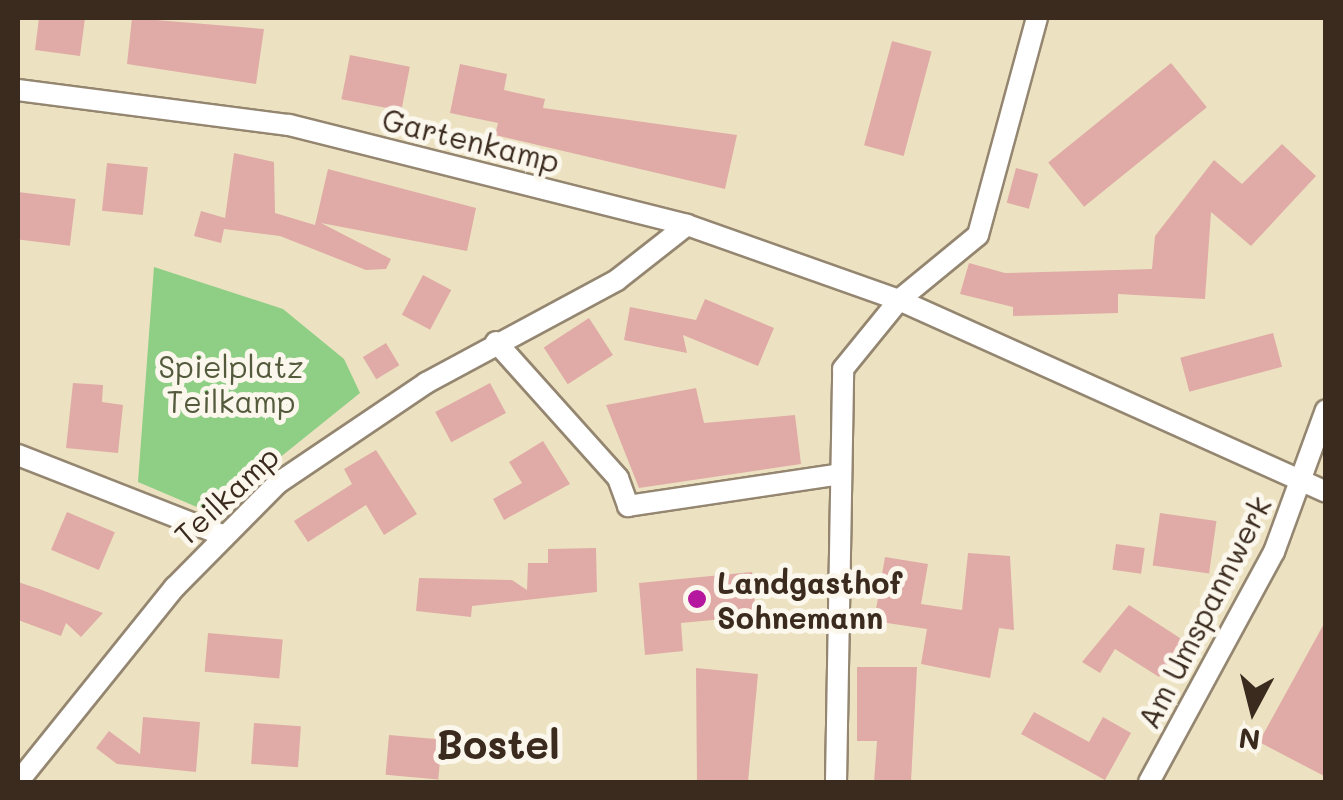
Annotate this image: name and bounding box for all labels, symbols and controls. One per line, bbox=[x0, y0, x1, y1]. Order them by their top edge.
street label: Gartenkamp bbox=[379, 101, 563, 179]
park label: Spielplatz Teilkamp bbox=[158, 348, 304, 418]
street label: Teilkamp bbox=[167, 438, 285, 552]
street label: Am Umspannwerk bbox=[1130, 490, 1278, 734]
place label: Landgasthof Sohnemann bbox=[717, 564, 902, 634]
marker: Landgasthof Sohnemann bbox=[686, 588, 708, 610]
north arrow bbox=[1203, 660, 1303, 760]
district label: Bostel bbox=[436, 719, 560, 767]
text: N bbox=[1237, 721, 1262, 759]

